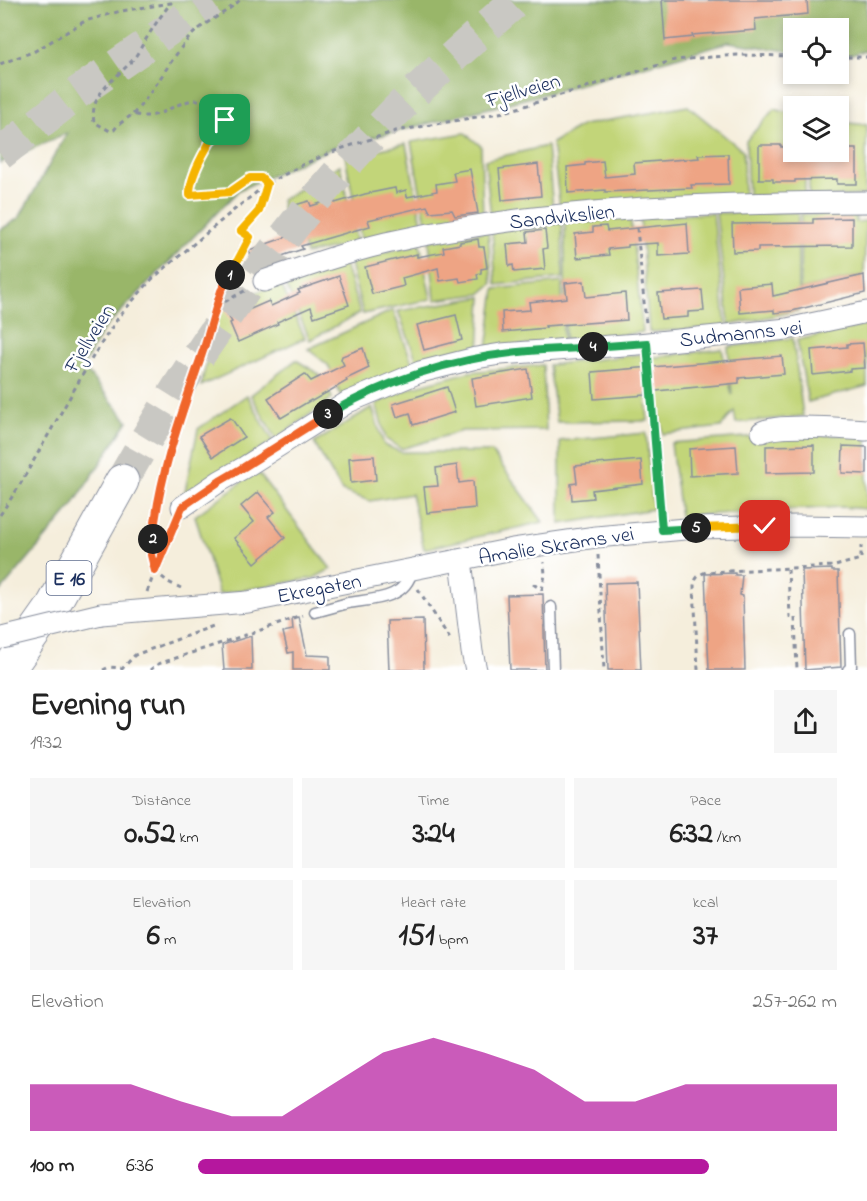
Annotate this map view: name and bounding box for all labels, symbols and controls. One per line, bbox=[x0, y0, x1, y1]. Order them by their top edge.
map controls bbox=[783, 18, 849, 162]
button: locate bbox=[783, 18, 849, 84]
street label: Fjellveien bbox=[482, 67, 564, 117]
pin bbox=[199, 94, 250, 145]
button: layers bbox=[783, 96, 849, 162]
icon: arrive bbox=[208, 103, 241, 136]
street label: Sandvikslien bbox=[508, 198, 616, 238]
pin: 1 bbox=[215, 260, 245, 290]
text: 1 bbox=[227, 263, 233, 287]
street label: Fjellveien bbox=[57, 299, 124, 380]
street label: Sudmanns vei bbox=[678, 314, 804, 356]
pin: 4 bbox=[578, 332, 608, 362]
text: 4 bbox=[590, 335, 596, 359]
pin: 3 bbox=[313, 399, 343, 429]
text: 3 bbox=[325, 402, 331, 426]
pin bbox=[739, 500, 790, 551]
icon: check bbox=[748, 509, 781, 542]
pin: 5 bbox=[681, 513, 711, 543]
text: 5 bbox=[691, 516, 701, 540]
street label: Amalie Skrams vei bbox=[476, 520, 636, 574]
pin: 2 bbox=[138, 524, 168, 554]
text: 2 bbox=[149, 527, 157, 551]
road number: E 16 bbox=[46, 561, 92, 595]
street label: Ekregaten bbox=[275, 567, 365, 615]
text: Evening run bbox=[30, 682, 185, 730]
button: share bbox=[774, 690, 837, 753]
text: 19:32 bbox=[30, 729, 62, 758]
text: Distance bbox=[132, 789, 191, 813]
text: Time bbox=[418, 789, 449, 813]
text: Pace bbox=[690, 789, 721, 813]
text: 0.52 bbox=[124, 813, 175, 857]
text: 3:24 bbox=[412, 813, 455, 857]
text: 6:32 bbox=[670, 813, 713, 857]
text: km bbox=[175, 826, 199, 850]
text: /km bbox=[713, 826, 741, 850]
text: Elevation bbox=[132, 891, 191, 915]
text: Heart rate bbox=[401, 891, 466, 915]
text: kcal bbox=[693, 891, 718, 915]
text: 6 bbox=[147, 915, 160, 959]
text: 151 bbox=[399, 915, 435, 959]
text: 37 bbox=[693, 915, 718, 959]
text: m bbox=[160, 928, 176, 952]
text: bpm bbox=[435, 928, 468, 952]
text: Elevation bbox=[30, 988, 104, 1017]
text: 257–262 m bbox=[752, 988, 837, 1017]
text: 100 m bbox=[30, 1152, 74, 1181]
text: 6:36 bbox=[126, 1152, 154, 1181]

